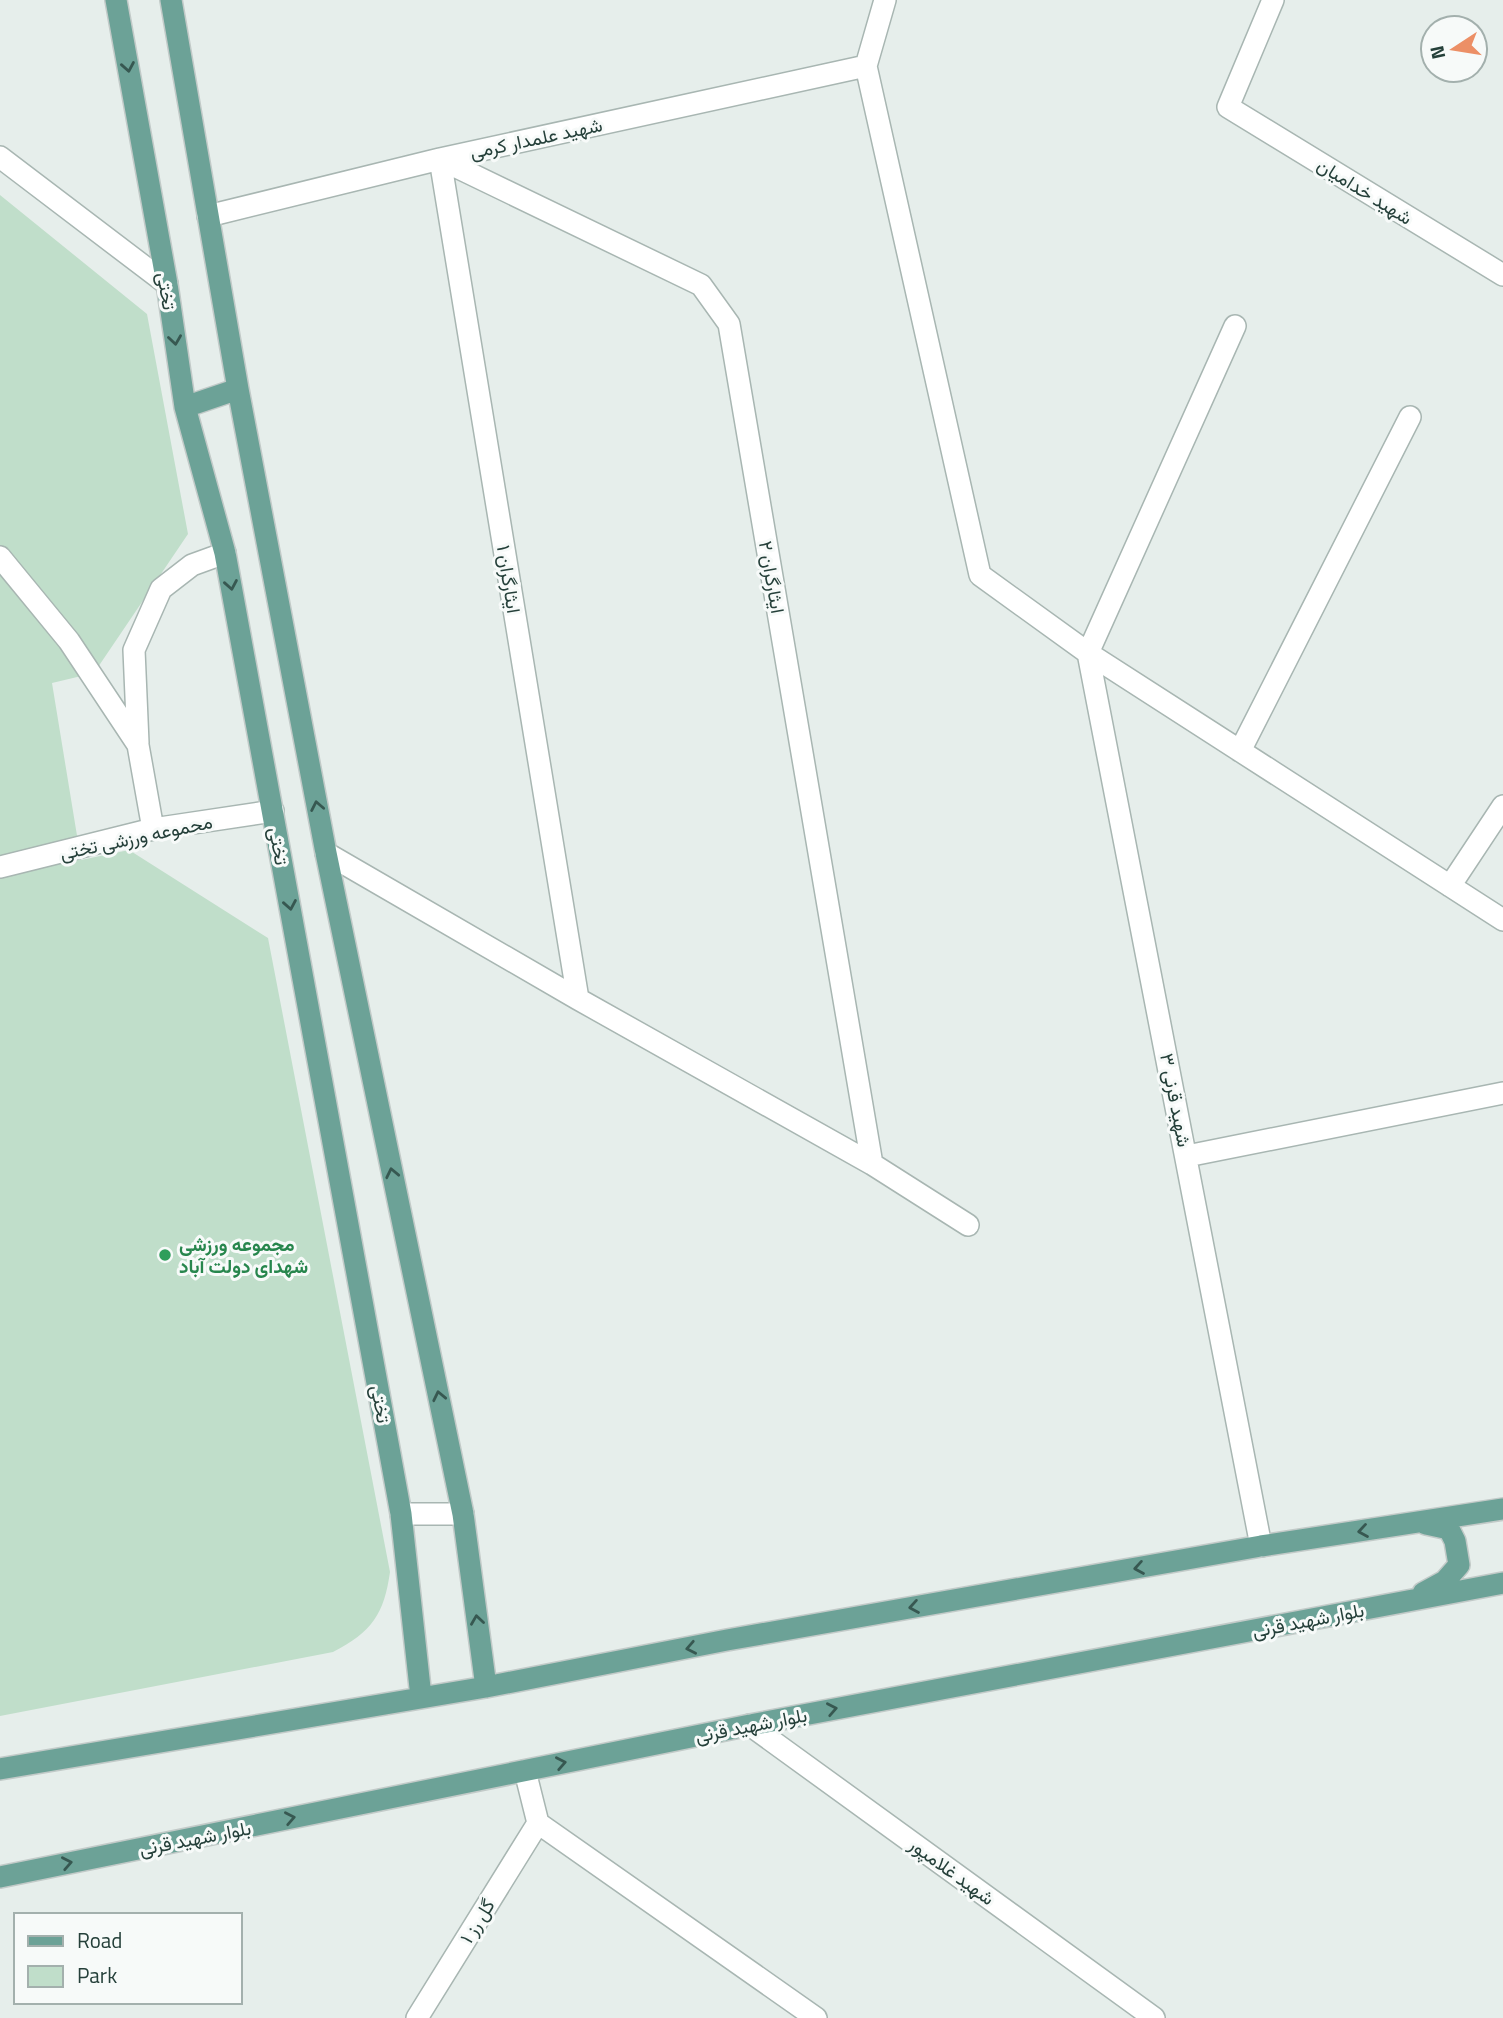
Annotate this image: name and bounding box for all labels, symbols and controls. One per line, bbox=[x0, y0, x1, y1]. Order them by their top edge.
north arrow bbox=[1419, 14, 1489, 84]
text: N bbox=[1421, 43, 1452, 62]
one-way arrow bbox=[120, 61, 135, 73]
street label: شهید علمدار کرمی bbox=[467, 109, 605, 166]
street label: شهید خدامیان bbox=[1312, 150, 1419, 231]
street label: تختی bbox=[150, 270, 185, 312]
one-way arrow bbox=[167, 334, 182, 346]
street label: ایثارگران ۲ bbox=[752, 538, 793, 615]
street label: ایثارگران ۱ bbox=[490, 543, 529, 615]
one-way arrow bbox=[223, 579, 238, 591]
one-way arrow bbox=[310, 800, 325, 812]
street label: محموعه ورزشی تختی bbox=[57, 806, 215, 867]
street label: تختی bbox=[262, 825, 297, 867]
one-way arrow bbox=[282, 899, 297, 911]
street label: شهید قرنی ۳ bbox=[1153, 1051, 1200, 1149]
one-way arrow bbox=[386, 1167, 401, 1179]
place label: مجموعه ورزشی شهدای دولت آباد bbox=[179, 1229, 308, 1280]
marker: مجموعه ورزشی شهدای دولت آباد bbox=[157, 1247, 173, 1263]
street label: تختی bbox=[364, 1383, 399, 1425]
one-way arrow bbox=[432, 1390, 447, 1402]
one-way arrow bbox=[1357, 1523, 1369, 1538]
one-way arrow bbox=[1133, 1560, 1144, 1575]
street label: بلوار شهید قرنی bbox=[1250, 1594, 1366, 1645]
one-way arrow bbox=[909, 1599, 921, 1614]
one-way arrow bbox=[470, 1614, 485, 1626]
one-way arrow bbox=[685, 1639, 697, 1654]
street label: بلوار شهید قرنی bbox=[693, 1699, 809, 1750]
one-way arrow bbox=[826, 1703, 838, 1718]
one-way arrow bbox=[555, 1757, 567, 1772]
street label: بلوار شهید قرنی bbox=[137, 1812, 253, 1863]
one-way arrow bbox=[284, 1812, 296, 1827]
street label: شهید غلامپور bbox=[903, 1829, 1001, 1912]
one-way arrow bbox=[61, 1857, 73, 1872]
street label: گل رز ۱ bbox=[452, 1893, 502, 1949]
legend bbox=[14, 1913, 242, 2004]
text: Road bbox=[77, 1924, 122, 1956]
text: Park bbox=[77, 1959, 117, 1991]

